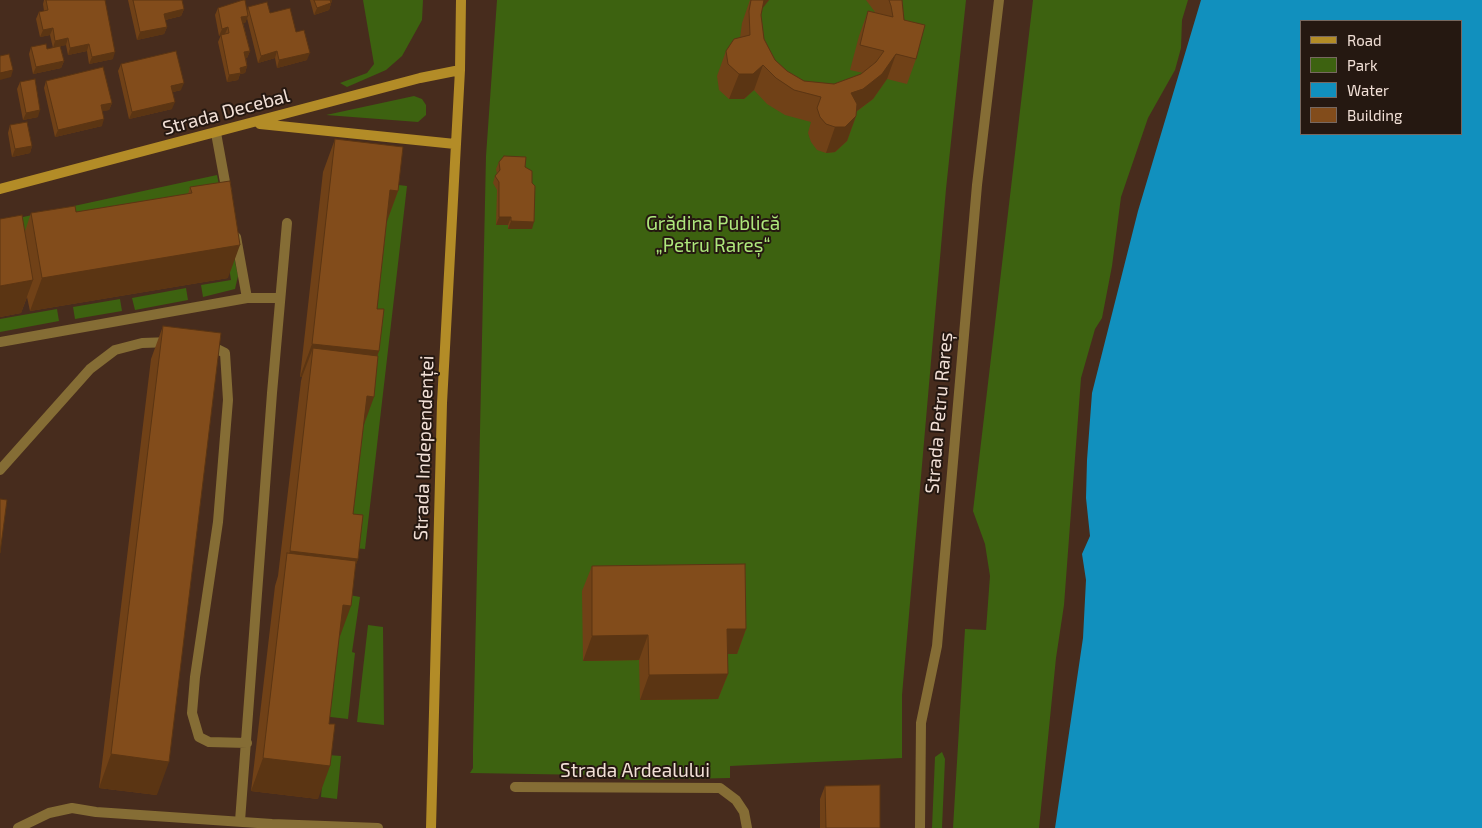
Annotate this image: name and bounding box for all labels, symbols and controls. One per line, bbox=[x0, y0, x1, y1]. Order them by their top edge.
legend bbox=[1300, 20, 1462, 135]
text: Road bbox=[1347, 31, 1382, 49]
text: Park bbox=[1347, 56, 1378, 74]
text: Water bbox=[1347, 81, 1389, 99]
street label: Strada Decebal bbox=[160, 84, 292, 140]
text: Building bbox=[1347, 106, 1402, 124]
park label: Grădina Publică „Petru Rareș“ bbox=[646, 213, 780, 257]
street label: Strada Petru Rareș bbox=[921, 331, 957, 495]
street label: Strada Independenței bbox=[409, 355, 439, 541]
street label: Strada Ardealului bbox=[560, 760, 710, 782]

